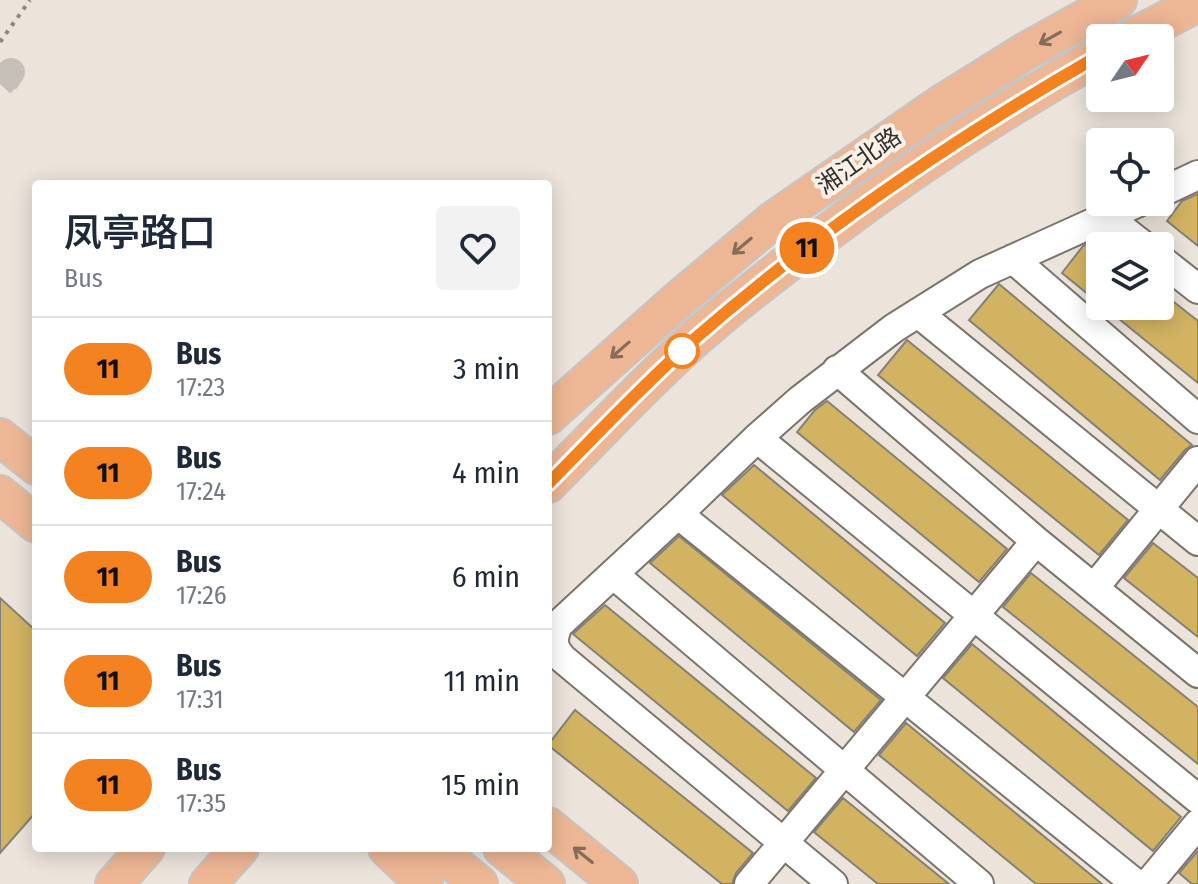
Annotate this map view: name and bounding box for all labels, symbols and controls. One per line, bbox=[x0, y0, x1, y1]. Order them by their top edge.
north arrow bbox=[1086, 24, 1174, 112]
map controls bbox=[1086, 24, 1174, 320]
one-way arrow bbox=[1039, 30, 1062, 46]
street label: 湘江北路 bbox=[812, 122, 906, 200]
button: locate bbox=[1086, 128, 1174, 216]
button: heart bbox=[436, 206, 520, 290]
text: 凤亭路口 bbox=[64, 210, 216, 256]
line badge: 11 bbox=[771, 222, 843, 274]
text: 11 bbox=[795, 231, 819, 264]
button: layers bbox=[1086, 232, 1174, 320]
one-way arrow bbox=[733, 237, 753, 255]
text: Bus bbox=[64, 263, 103, 294]
unlabelled marker bbox=[665, 334, 699, 368]
text: Bus bbox=[176, 336, 221, 372]
one-way arrow bbox=[610, 341, 630, 359]
text: 3 min bbox=[453, 351, 520, 387]
text: 11 bbox=[96, 352, 120, 385]
text: 17:23 bbox=[176, 372, 225, 403]
text: Bus bbox=[176, 440, 221, 476]
text: 4 min bbox=[452, 455, 520, 491]
text: 11 bbox=[96, 456, 120, 489]
text: 17:24 bbox=[176, 476, 226, 507]
text: Bus bbox=[176, 544, 221, 580]
text: 6 min bbox=[452, 559, 520, 595]
text: 11 bbox=[96, 560, 120, 593]
text: 17:26 bbox=[176, 580, 227, 611]
text: Bus bbox=[176, 648, 221, 684]
text: 11 min bbox=[444, 663, 520, 699]
text: 11 bbox=[96, 664, 120, 697]
text: 17:31 bbox=[176, 684, 224, 715]
text: Bus bbox=[176, 752, 221, 788]
text: 15 min bbox=[441, 767, 520, 803]
text: 11 bbox=[96, 768, 120, 801]
text: 17:35 bbox=[176, 788, 226, 819]
one-way arrow bbox=[574, 846, 594, 864]

